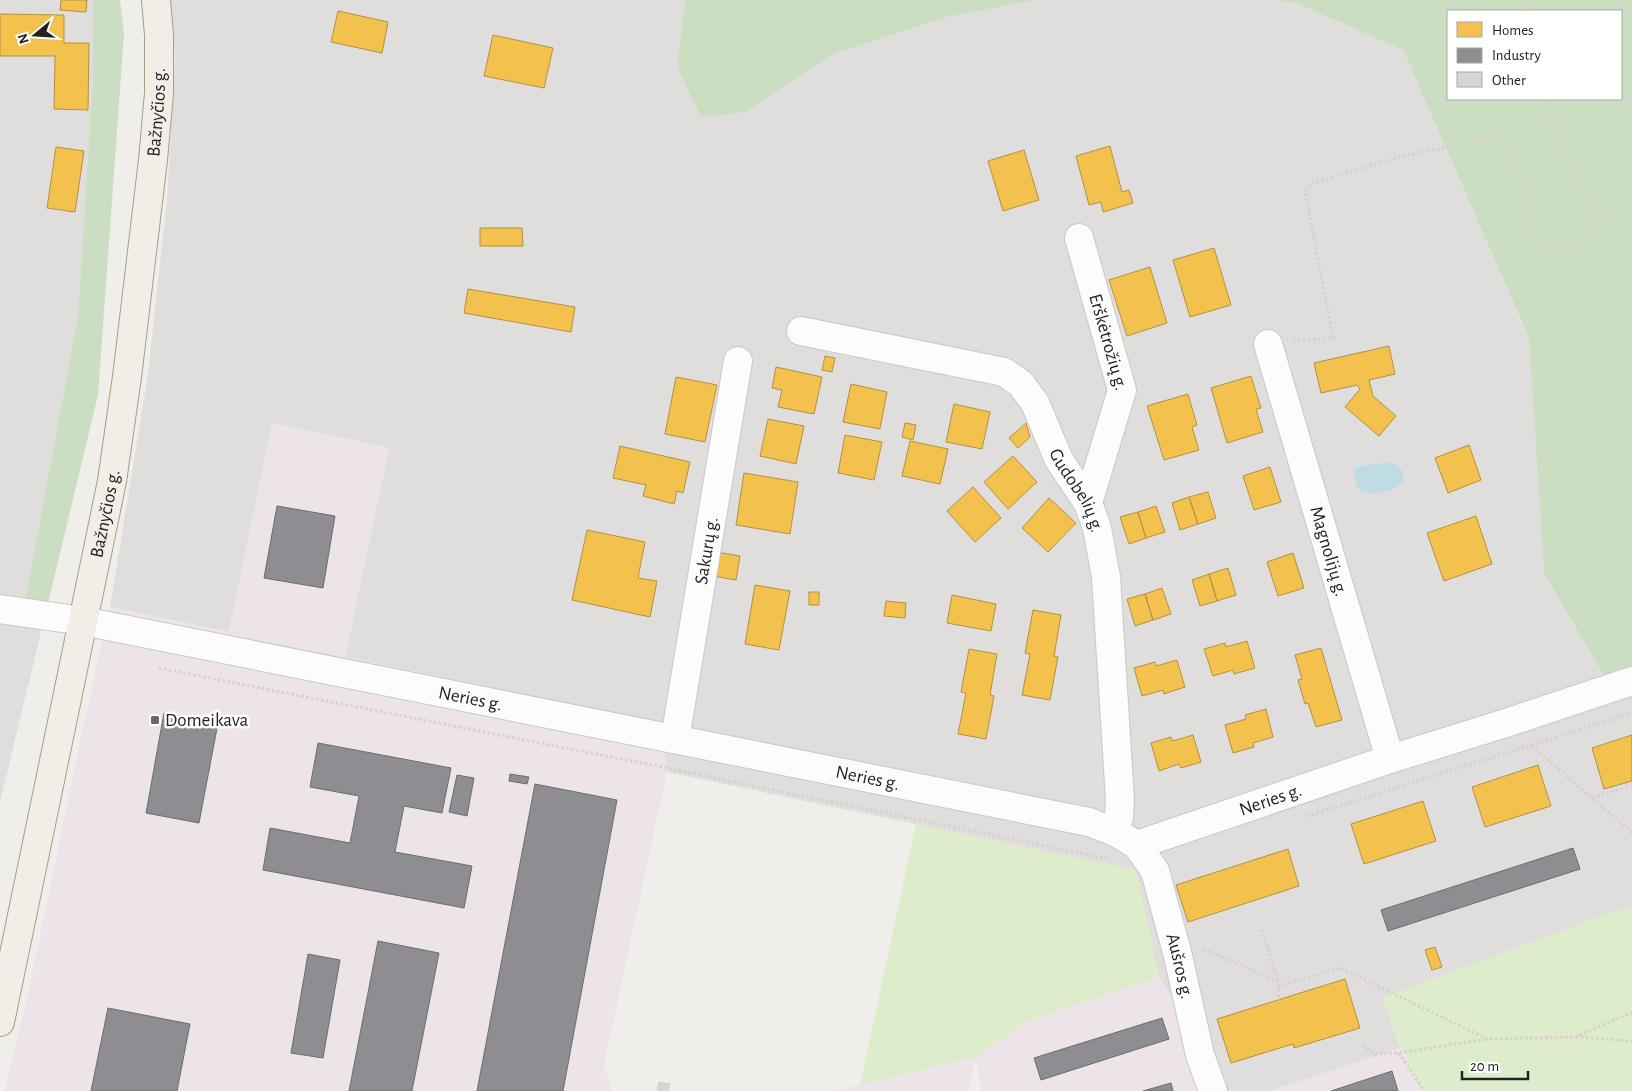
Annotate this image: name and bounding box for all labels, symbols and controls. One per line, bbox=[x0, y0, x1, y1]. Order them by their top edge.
north arrow bbox=[10, 10, 60, 60]
legend bbox=[1447, 10, 1622, 100]
text: Homes bbox=[1492, 23, 1534, 38]
text: N bbox=[15, 32, 32, 46]
text: Industry bbox=[1492, 48, 1541, 63]
street label: Bažnyčios g. bbox=[144, 68, 169, 158]
text: Other bbox=[1492, 73, 1526, 88]
street label: Erškėtrožių g. bbox=[1086, 291, 1131, 392]
street label: Gudobelių g. bbox=[1046, 446, 1107, 534]
street label: Bažnyčios g. bbox=[87, 469, 123, 559]
street label: Magnolijų g. bbox=[1307, 504, 1351, 598]
street label: Sakurų g. bbox=[691, 515, 721, 586]
street label: Neries g. bbox=[437, 683, 504, 714]
place label: Domeikava bbox=[165, 711, 249, 730]
marker: Domeikava bbox=[149, 714, 161, 726]
street label: Neries g. bbox=[834, 762, 901, 793]
street label: Neries g. bbox=[1237, 780, 1304, 819]
street label: Aušros g. bbox=[1163, 931, 1197, 1001]
scale bar bbox=[1462, 1048, 1528, 1080]
text: 20 m bbox=[1470, 1059, 1499, 1074]

